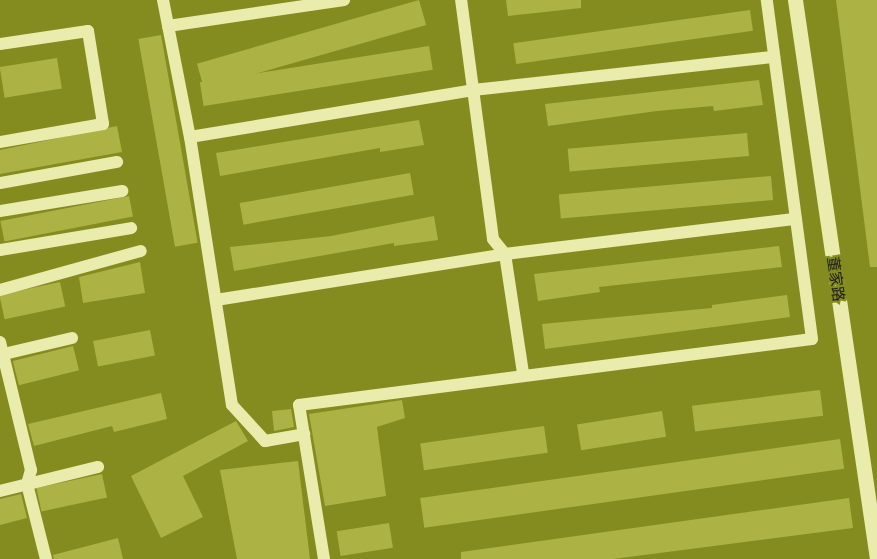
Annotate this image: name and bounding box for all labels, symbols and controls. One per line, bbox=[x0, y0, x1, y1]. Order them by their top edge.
street label: 董家路 bbox=[824, 255, 848, 303]

